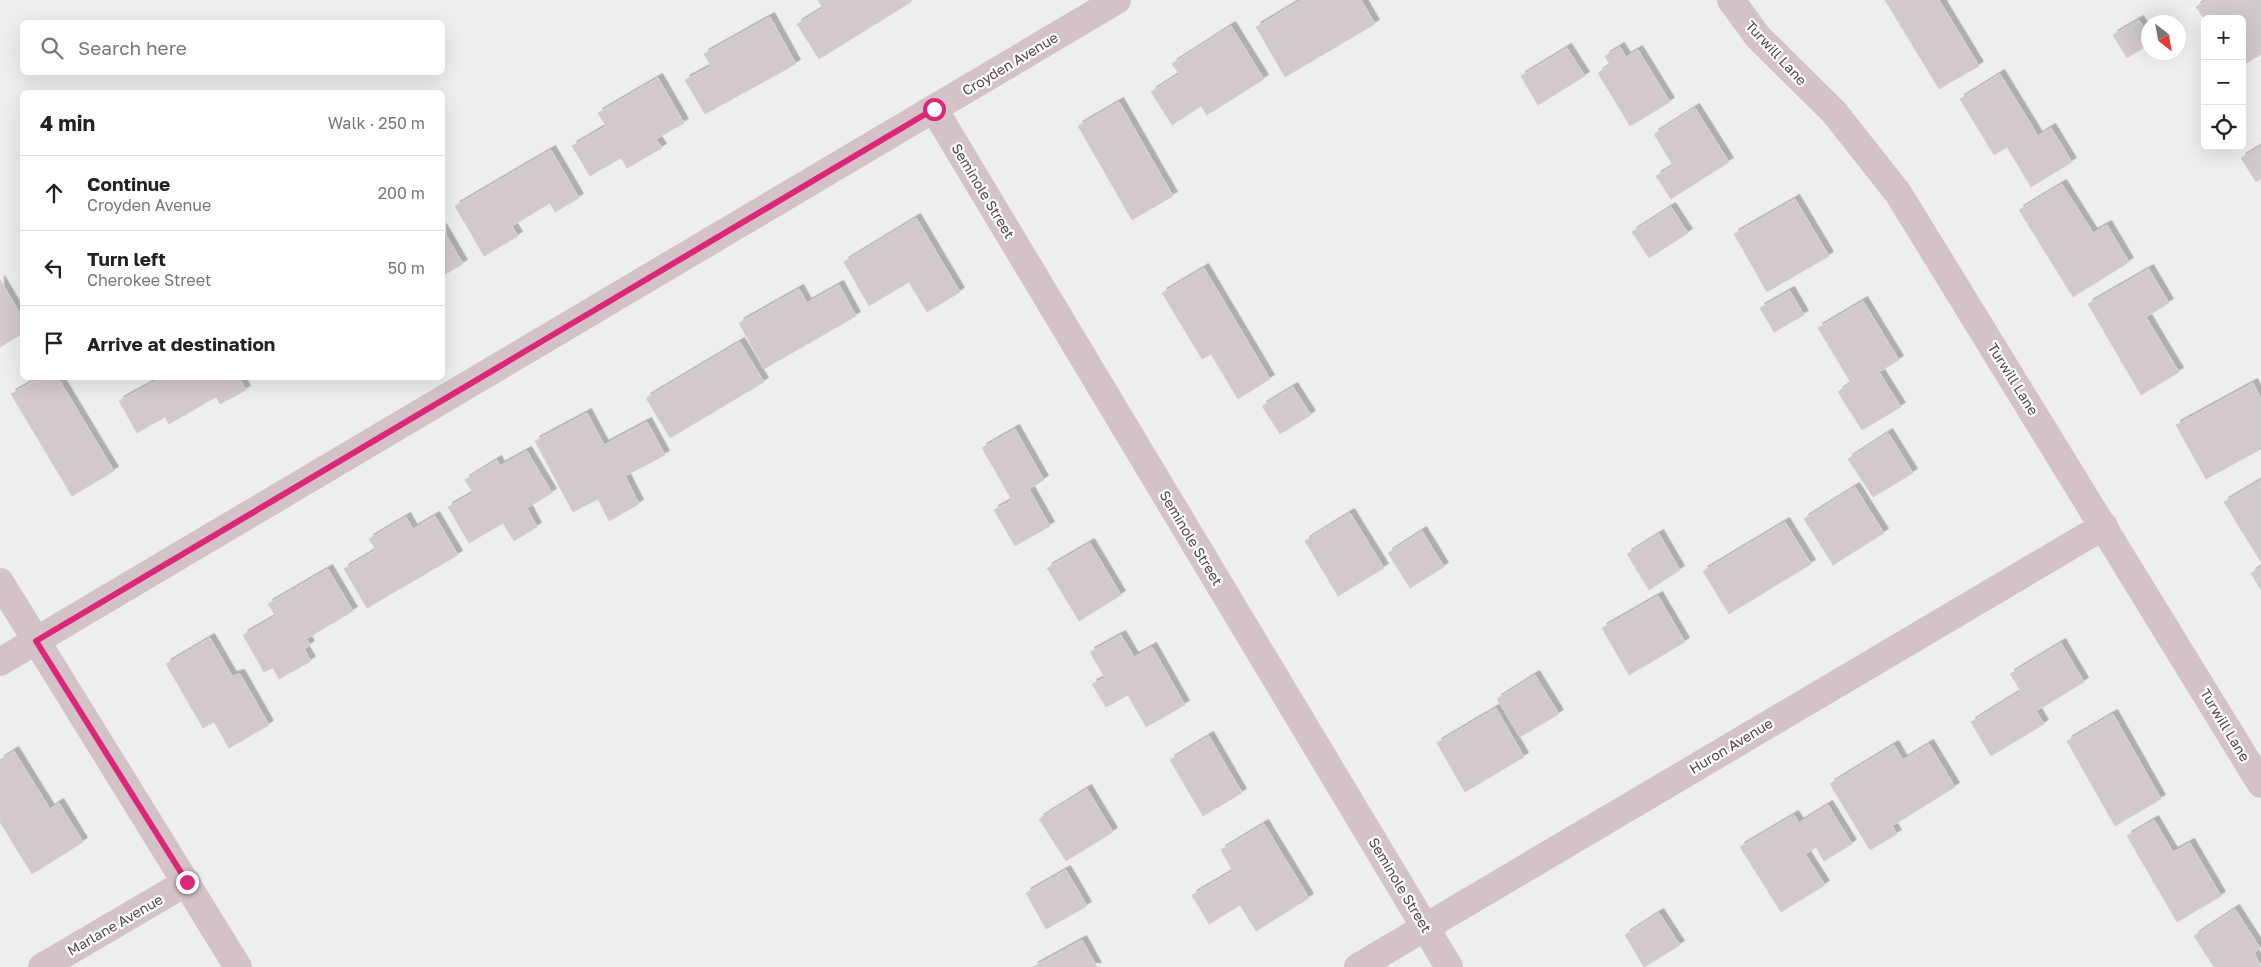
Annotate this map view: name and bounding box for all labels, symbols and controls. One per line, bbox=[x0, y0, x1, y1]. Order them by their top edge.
north arrow bbox=[2141, 15, 2186, 60]
map controls bbox=[2201, 15, 2246, 150]
button: + bbox=[2201, 15, 2246, 60]
street label: Turwill Lane bbox=[1742, 17, 1811, 88]
search box bbox=[20, 20, 445, 75]
street label: Croyden Avenue bbox=[959, 28, 1061, 99]
icon: search bbox=[38, 34, 66, 62]
text: Search here bbox=[78, 36, 187, 59]
button: − bbox=[2201, 60, 2246, 105]
route start bbox=[923, 98, 946, 121]
button: locate bbox=[2201, 105, 2246, 150]
text: 4 min bbox=[40, 110, 95, 136]
text: Walk · 250 m bbox=[328, 113, 425, 133]
street label: Seminole Street bbox=[948, 140, 1018, 241]
text: Continue bbox=[87, 172, 170, 195]
icon: ahead bbox=[40, 179, 68, 207]
text: 200 m bbox=[378, 183, 425, 203]
text: Croyden Avenue bbox=[87, 195, 211, 215]
text: Turn left bbox=[87, 247, 166, 270]
icon: left bbox=[40, 254, 68, 282]
text: 50 m bbox=[388, 258, 425, 278]
text: Cherokee Street bbox=[87, 270, 211, 290]
icon: arrive bbox=[40, 329, 68, 357]
text: Arrive at destination bbox=[87, 332, 275, 355]
street label: Turwill Lane bbox=[1985, 339, 2042, 418]
street label: Seminole Street bbox=[1156, 487, 1226, 588]
street label: Turwill Lane bbox=[2197, 685, 2254, 764]
street label: Huron Avenue bbox=[1686, 714, 1776, 777]
street label: Seminole Street bbox=[1365, 834, 1435, 935]
route end bbox=[176, 871, 199, 894]
street label: Marlane Avenue bbox=[64, 890, 166, 959]

